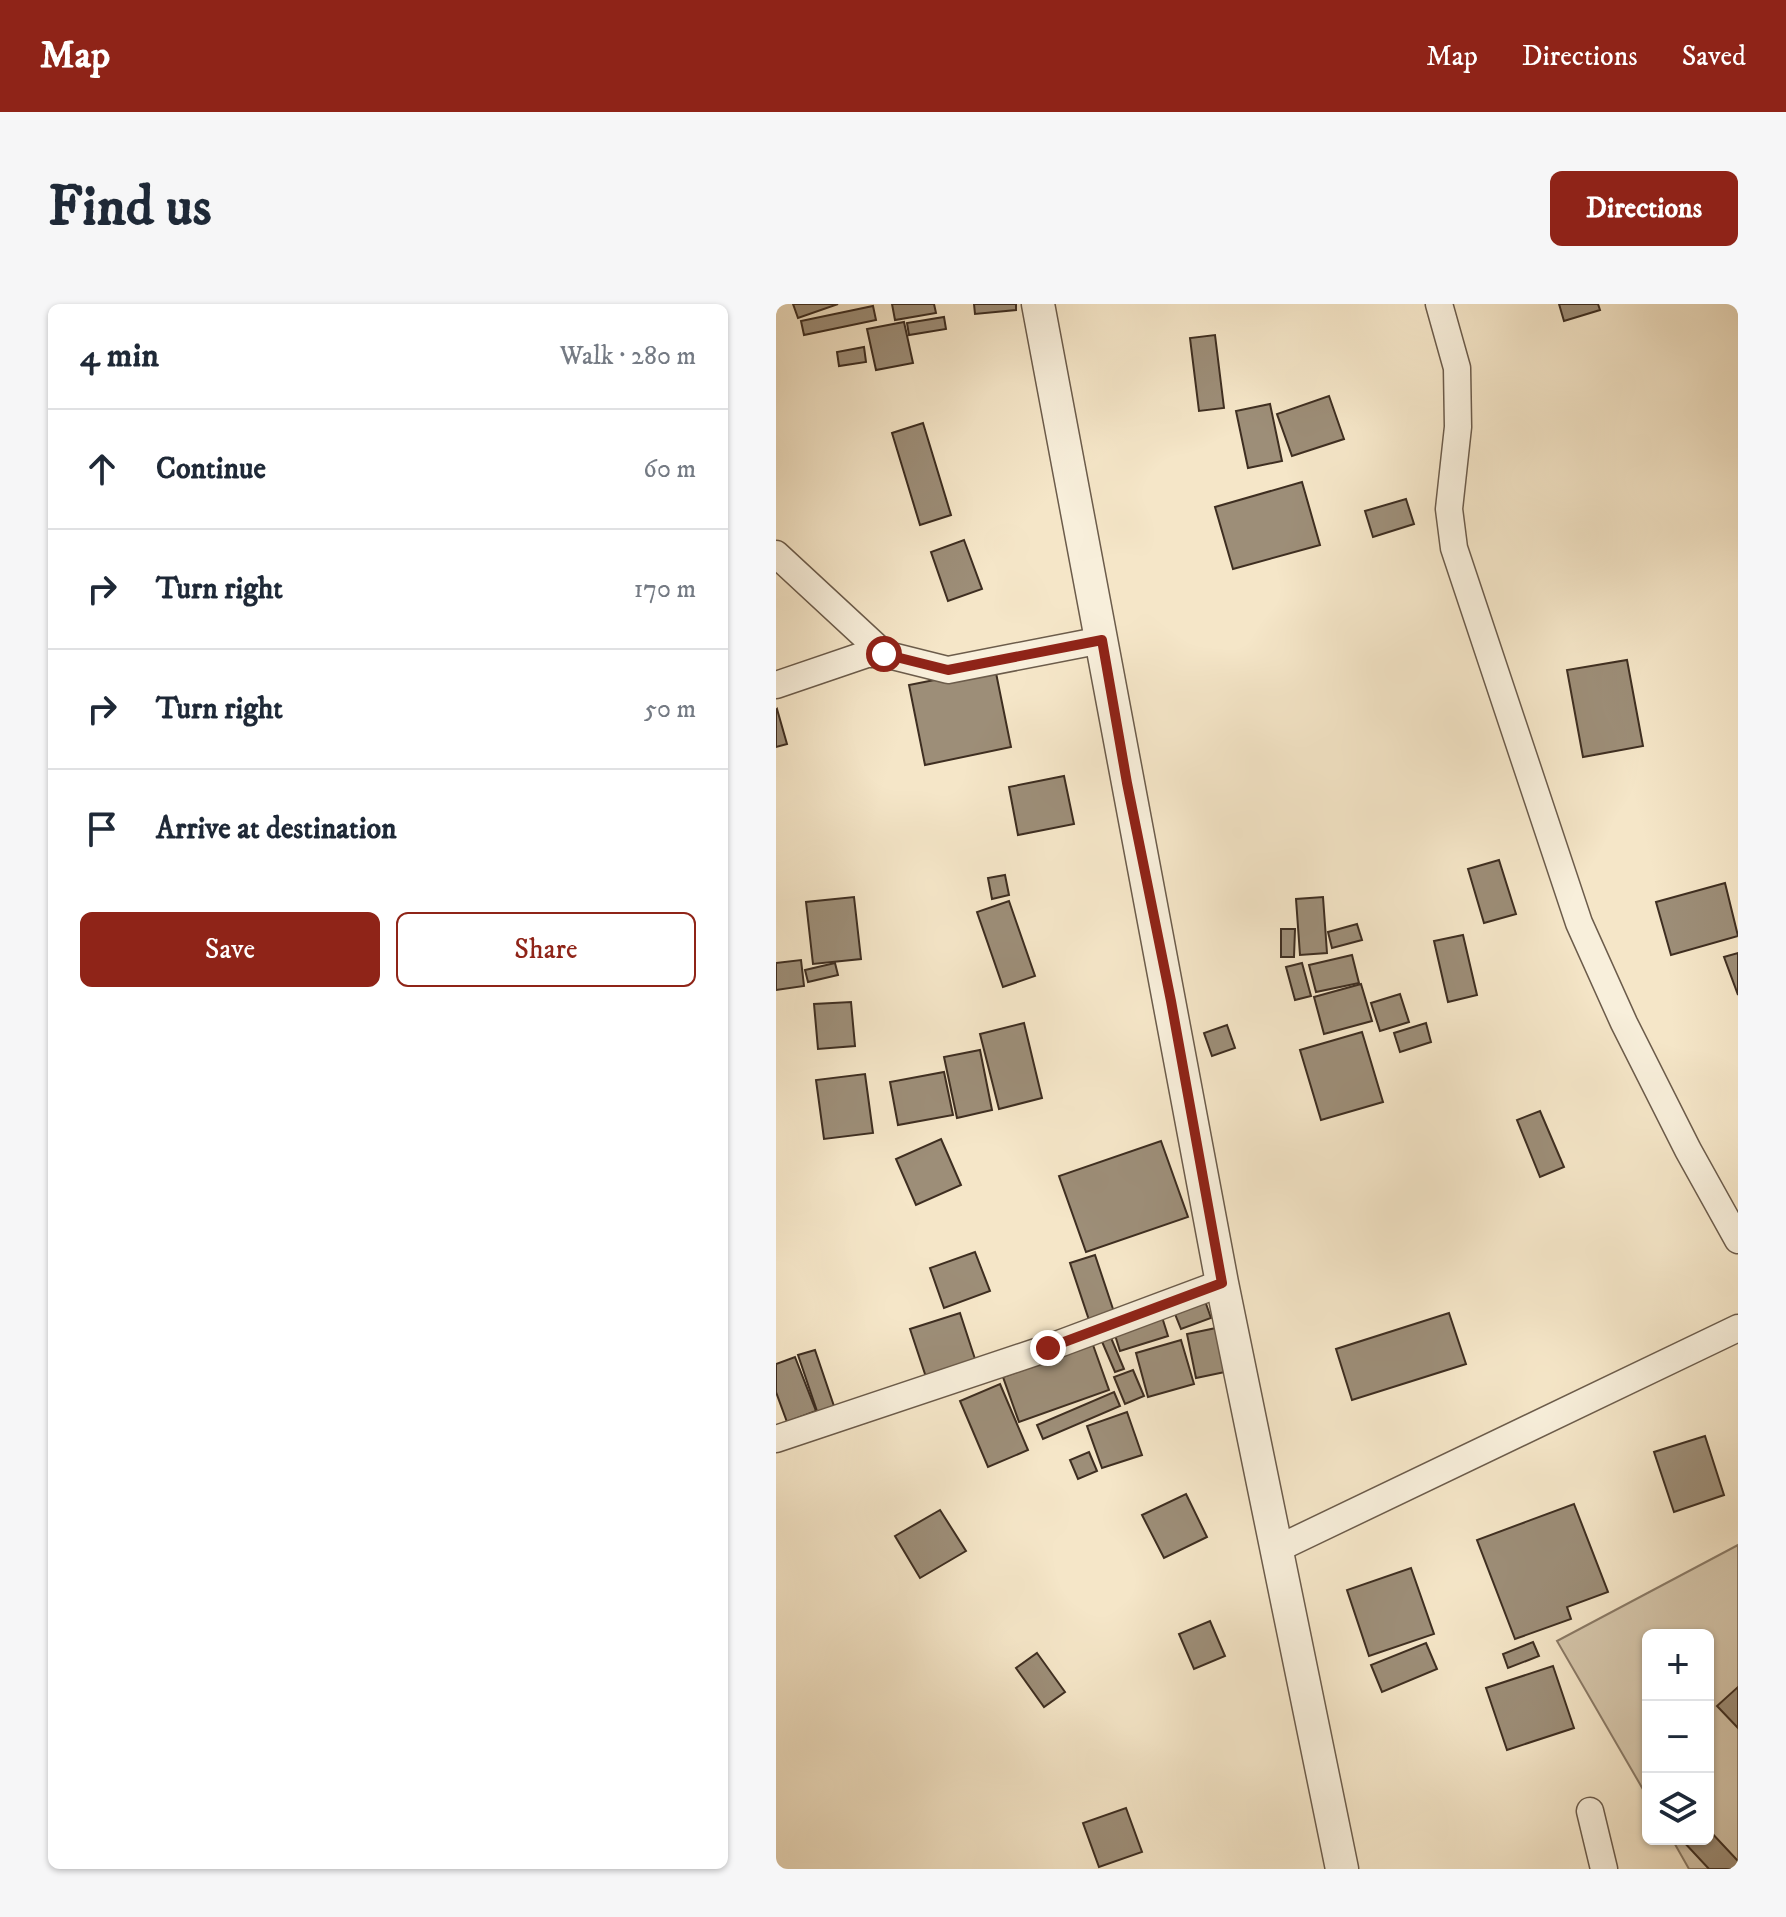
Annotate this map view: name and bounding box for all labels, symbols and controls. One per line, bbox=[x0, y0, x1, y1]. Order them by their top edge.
text: Map bbox=[40, 32, 110, 80]
text: Map bbox=[1426, 39, 1478, 74]
text: Directions bbox=[1522, 39, 1638, 74]
text: Saved bbox=[1682, 39, 1746, 74]
button: Directions bbox=[1550, 171, 1738, 246]
text: Find us bbox=[48, 173, 212, 243]
text: 4 min bbox=[80, 335, 159, 377]
text: Walk · 280 m bbox=[560, 340, 696, 373]
icon: ahead bbox=[80, 447, 124, 491]
text: Continue bbox=[156, 451, 266, 488]
text: 60 m bbox=[643, 453, 696, 486]
icon: right bbox=[80, 567, 124, 611]
text: Turn right bbox=[156, 571, 283, 608]
text: 170 m bbox=[634, 573, 696, 606]
route start bbox=[866, 636, 902, 672]
icon: right bbox=[80, 687, 124, 731]
text: Turn right bbox=[156, 691, 283, 728]
text: 50 m bbox=[644, 693, 696, 726]
icon: arrive bbox=[80, 807, 124, 851]
text: Arrive at destination bbox=[156, 811, 397, 848]
button: Save bbox=[80, 912, 380, 987]
button: Share bbox=[396, 912, 696, 987]
route end bbox=[1030, 1330, 1066, 1366]
map controls bbox=[1642, 1629, 1714, 1845]
button: + bbox=[1642, 1629, 1714, 1701]
button: − bbox=[1642, 1701, 1714, 1773]
button: layers bbox=[1642, 1773, 1714, 1845]

